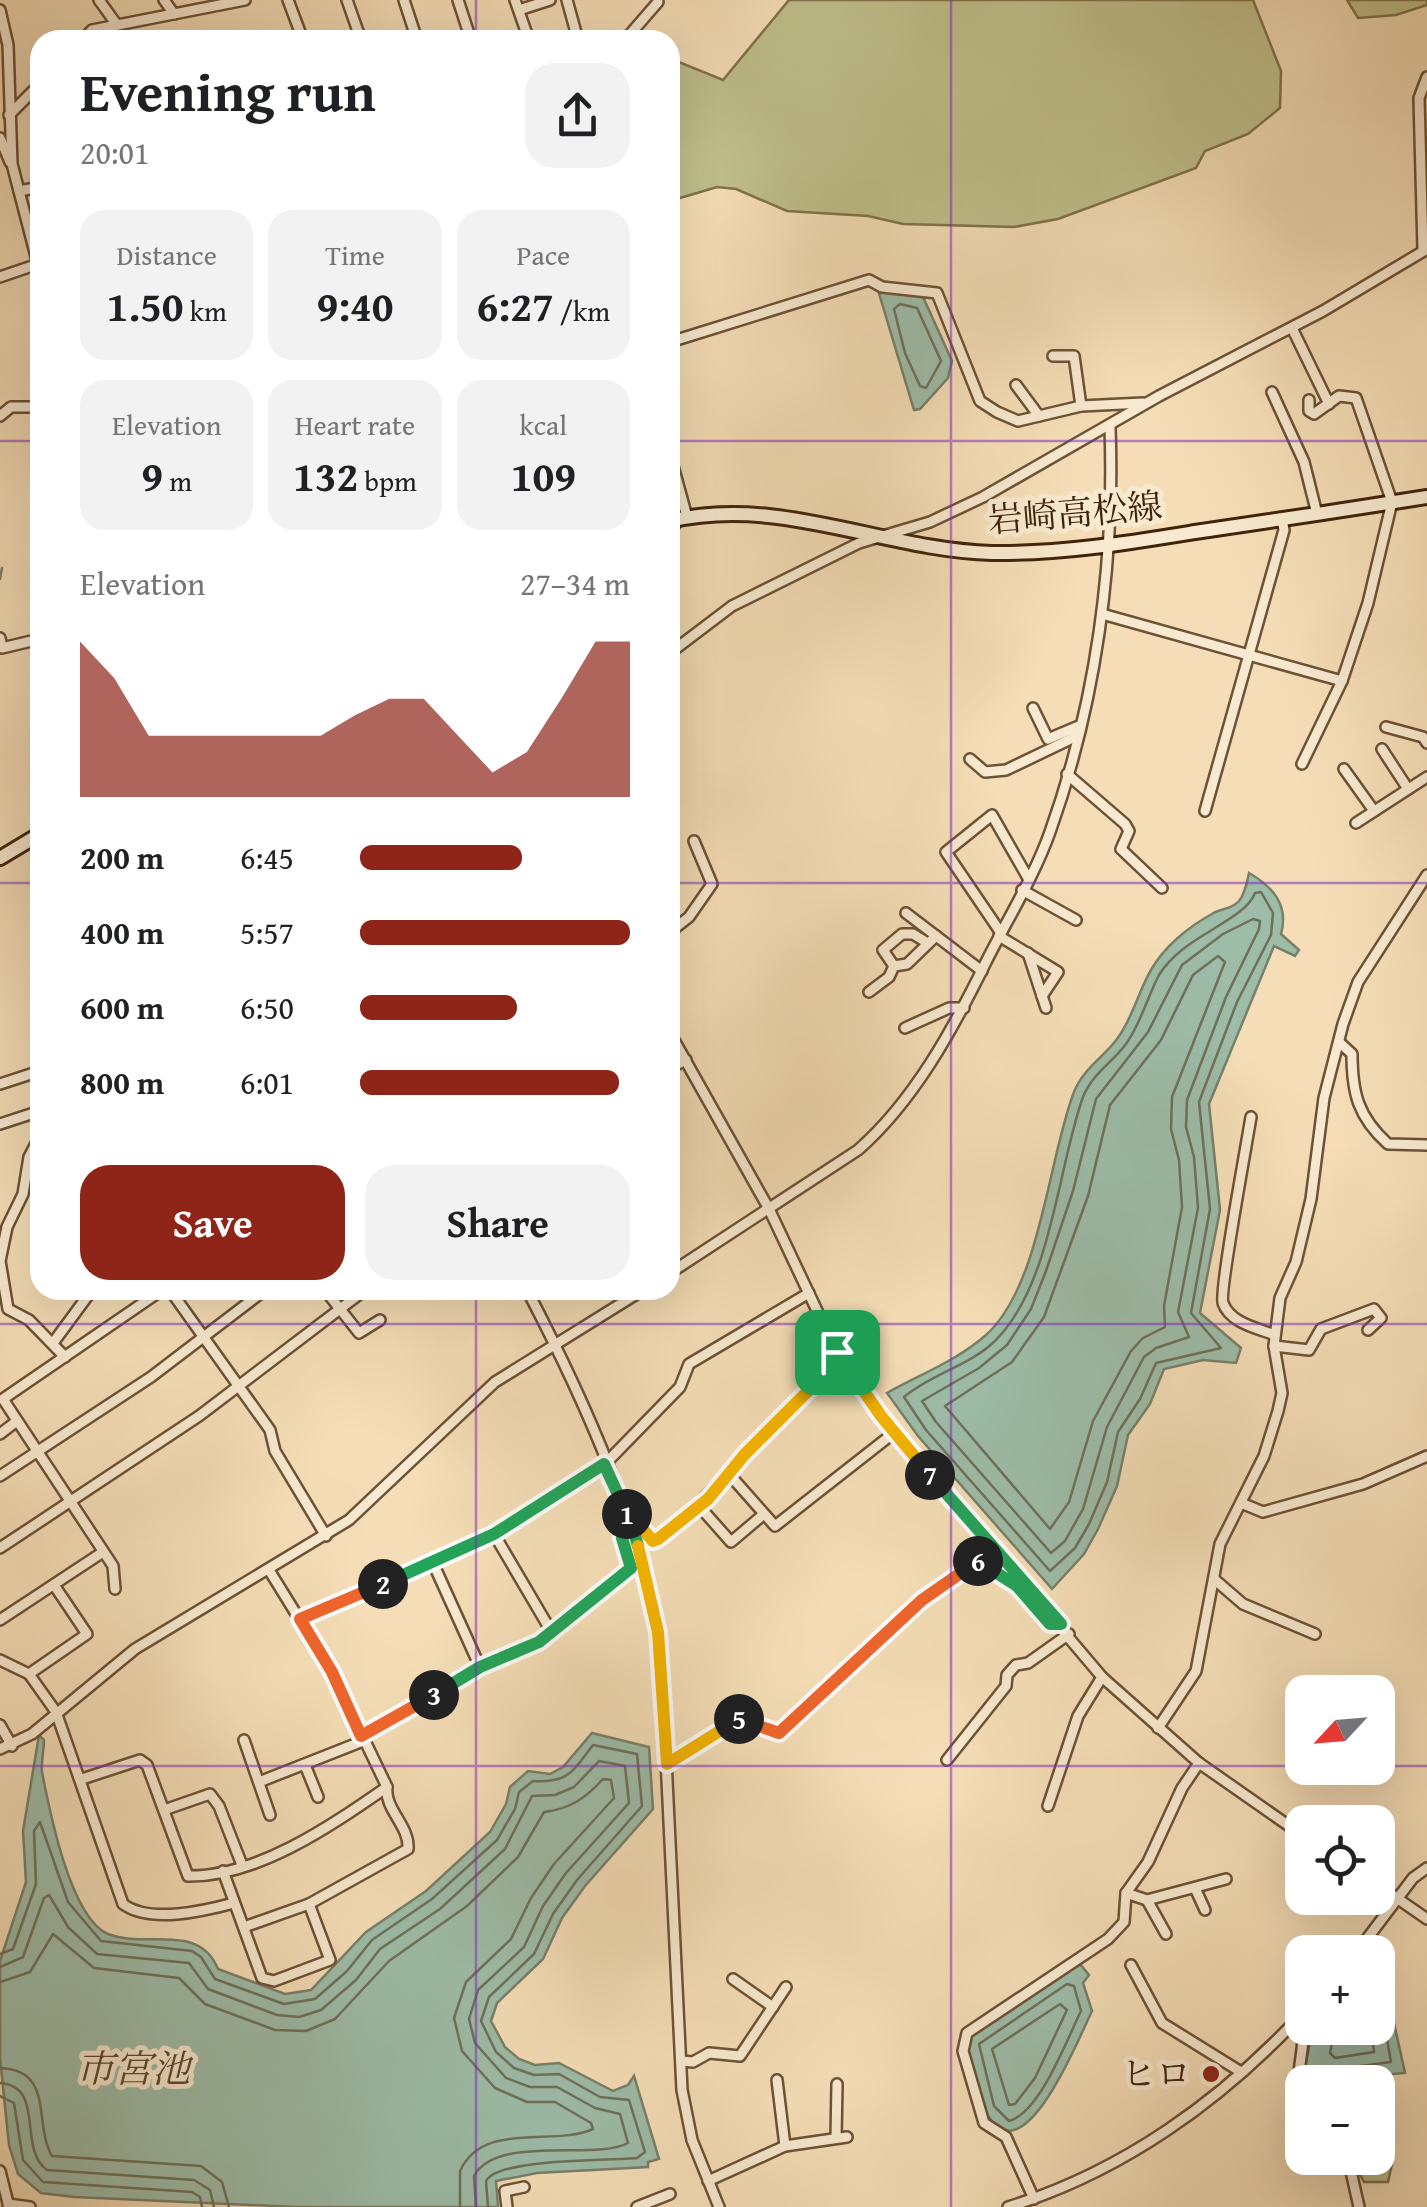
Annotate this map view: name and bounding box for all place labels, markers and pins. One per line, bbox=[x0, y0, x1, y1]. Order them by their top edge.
pin bbox=[795, 1310, 880, 1395]
pin: 7 bbox=[905, 1450, 955, 1500]
pin: 1 bbox=[602, 1489, 652, 1539]
pin: 6 bbox=[953, 1536, 1003, 1586]
pin: 2 bbox=[358, 1559, 408, 1609]
pin: 3 bbox=[409, 1670, 459, 1720]
pin: 5 bbox=[714, 1694, 764, 1744]
place label: ヒロ bbox=[1121, 2048, 1191, 2099]
marker: ヒロ bbox=[1200, 2063, 1222, 2085]

